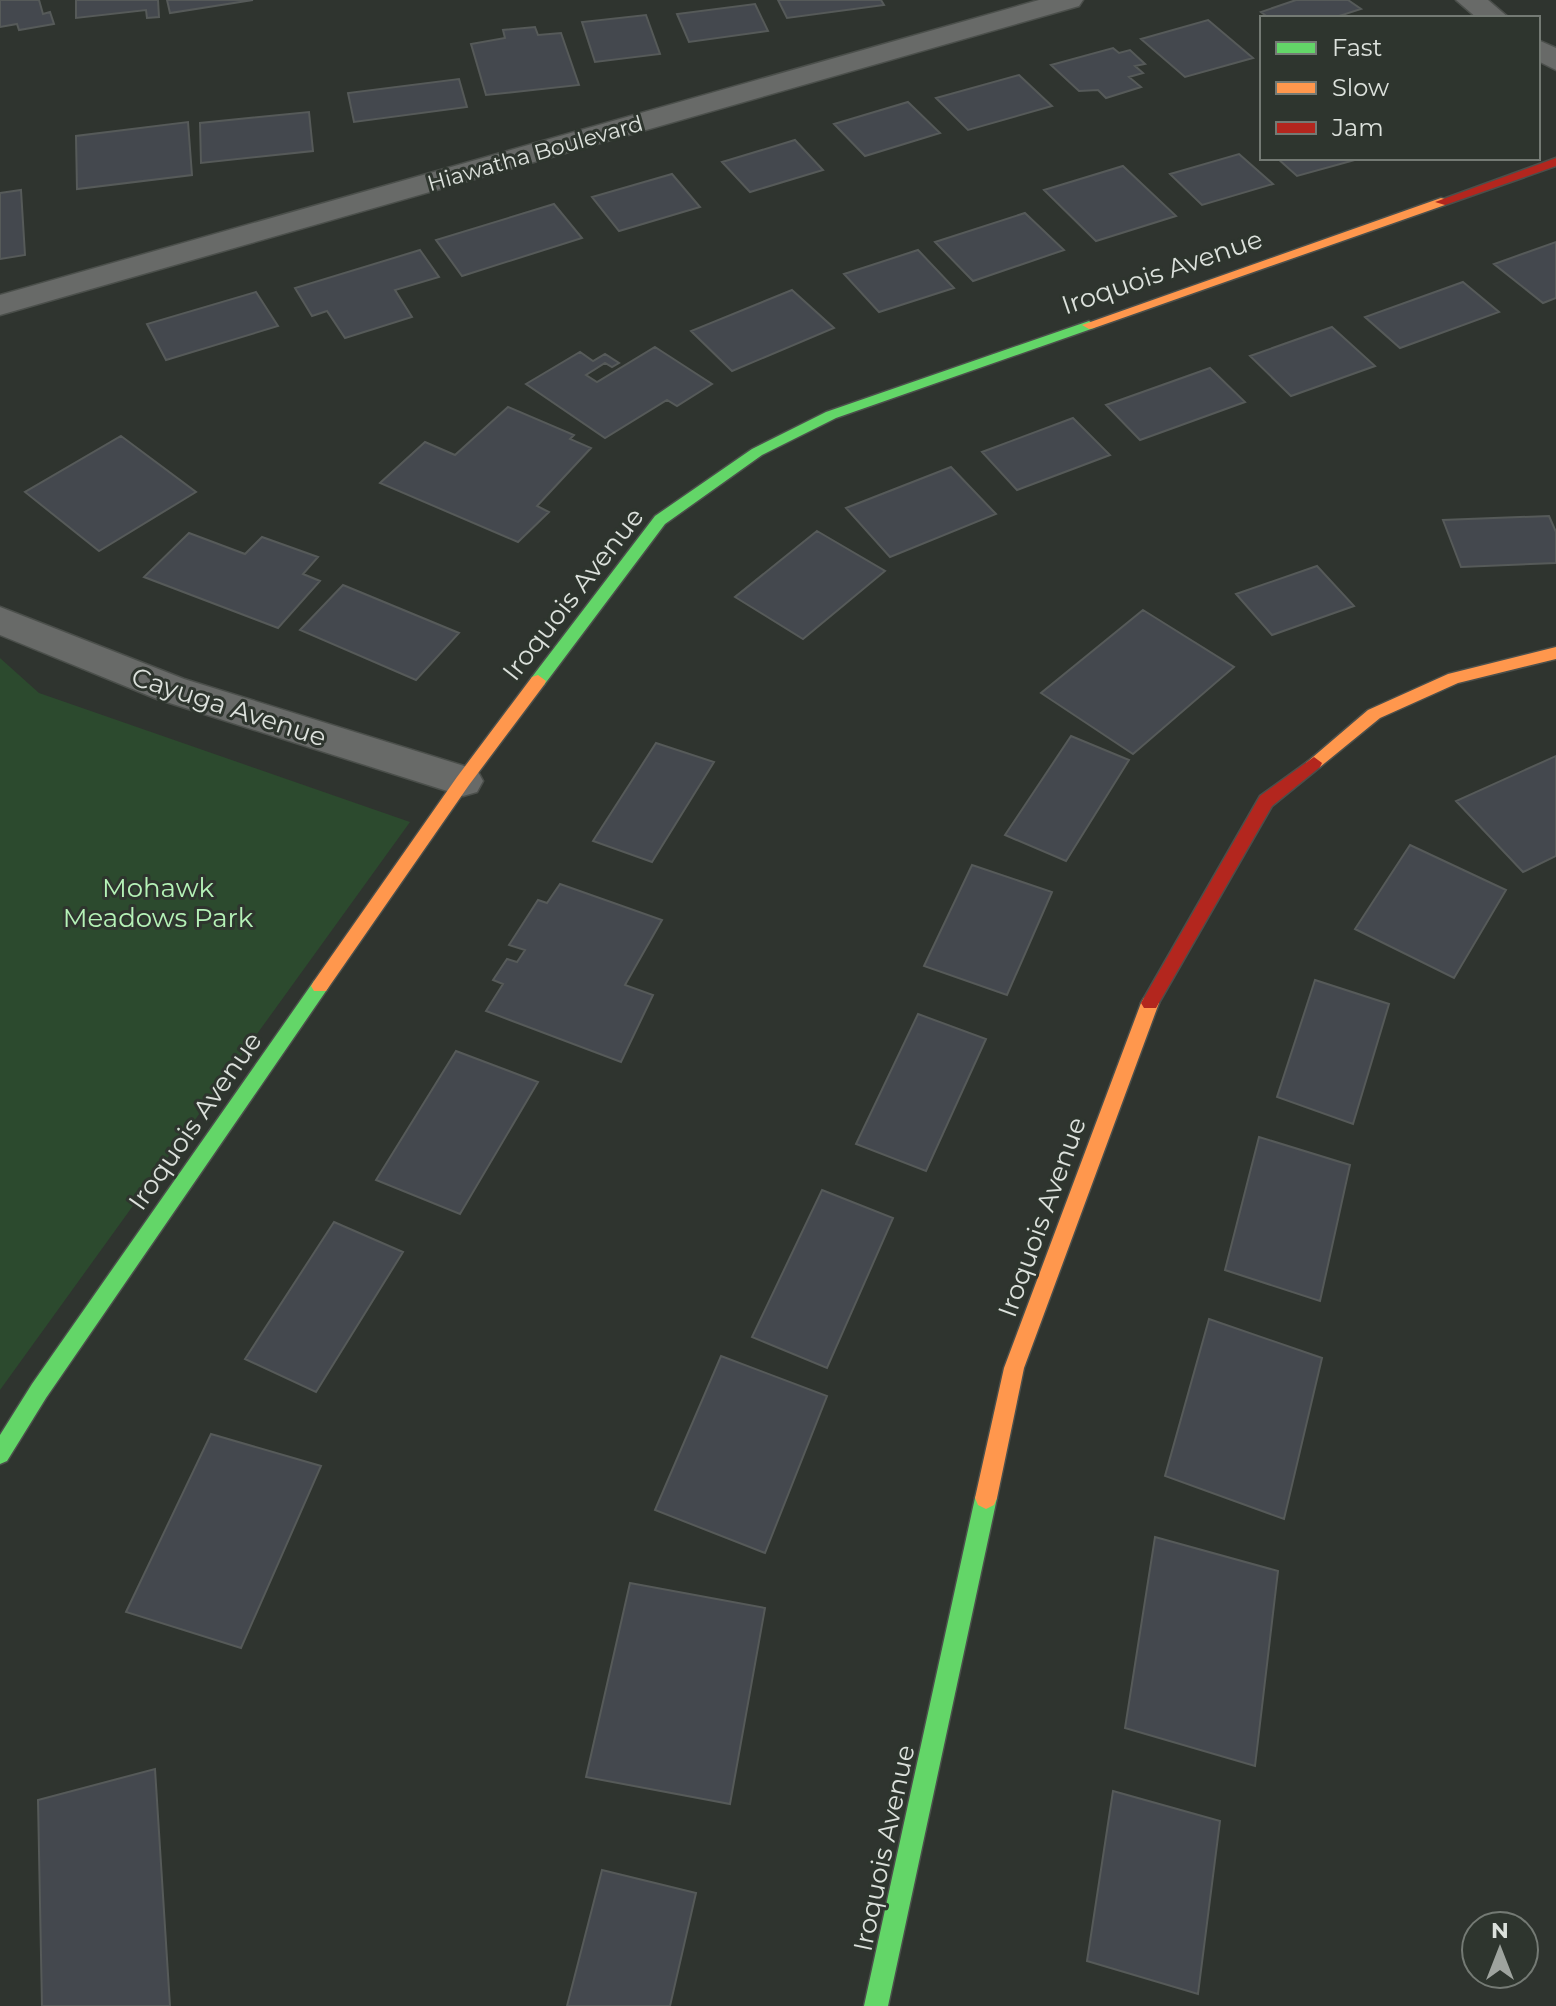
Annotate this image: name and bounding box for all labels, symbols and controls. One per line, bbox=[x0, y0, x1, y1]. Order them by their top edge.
legend bbox=[1260, 16, 1540, 160]
text: Fast bbox=[1332, 33, 1383, 62]
text: Slow bbox=[1332, 73, 1389, 102]
street label: Hiawatha Boulevard bbox=[424, 110, 646, 197]
text: Jam bbox=[1331, 113, 1384, 142]
street label: Iroquois Avenue bbox=[1057, 223, 1267, 321]
street label: Iroquois Avenue bbox=[496, 501, 650, 687]
street label: Cayuga Avenue bbox=[128, 660, 330, 754]
park label: Mohawk Meadows Park bbox=[63, 872, 254, 934]
street label: Iroquois Avenue bbox=[122, 1026, 268, 1216]
street label: Iroquois Avenue bbox=[991, 1113, 1093, 1321]
street label: Iroquois Avenue bbox=[846, 1742, 922, 1954]
north arrow bbox=[1460, 1910, 1540, 1990]
text: N bbox=[1491, 1917, 1509, 1944]

